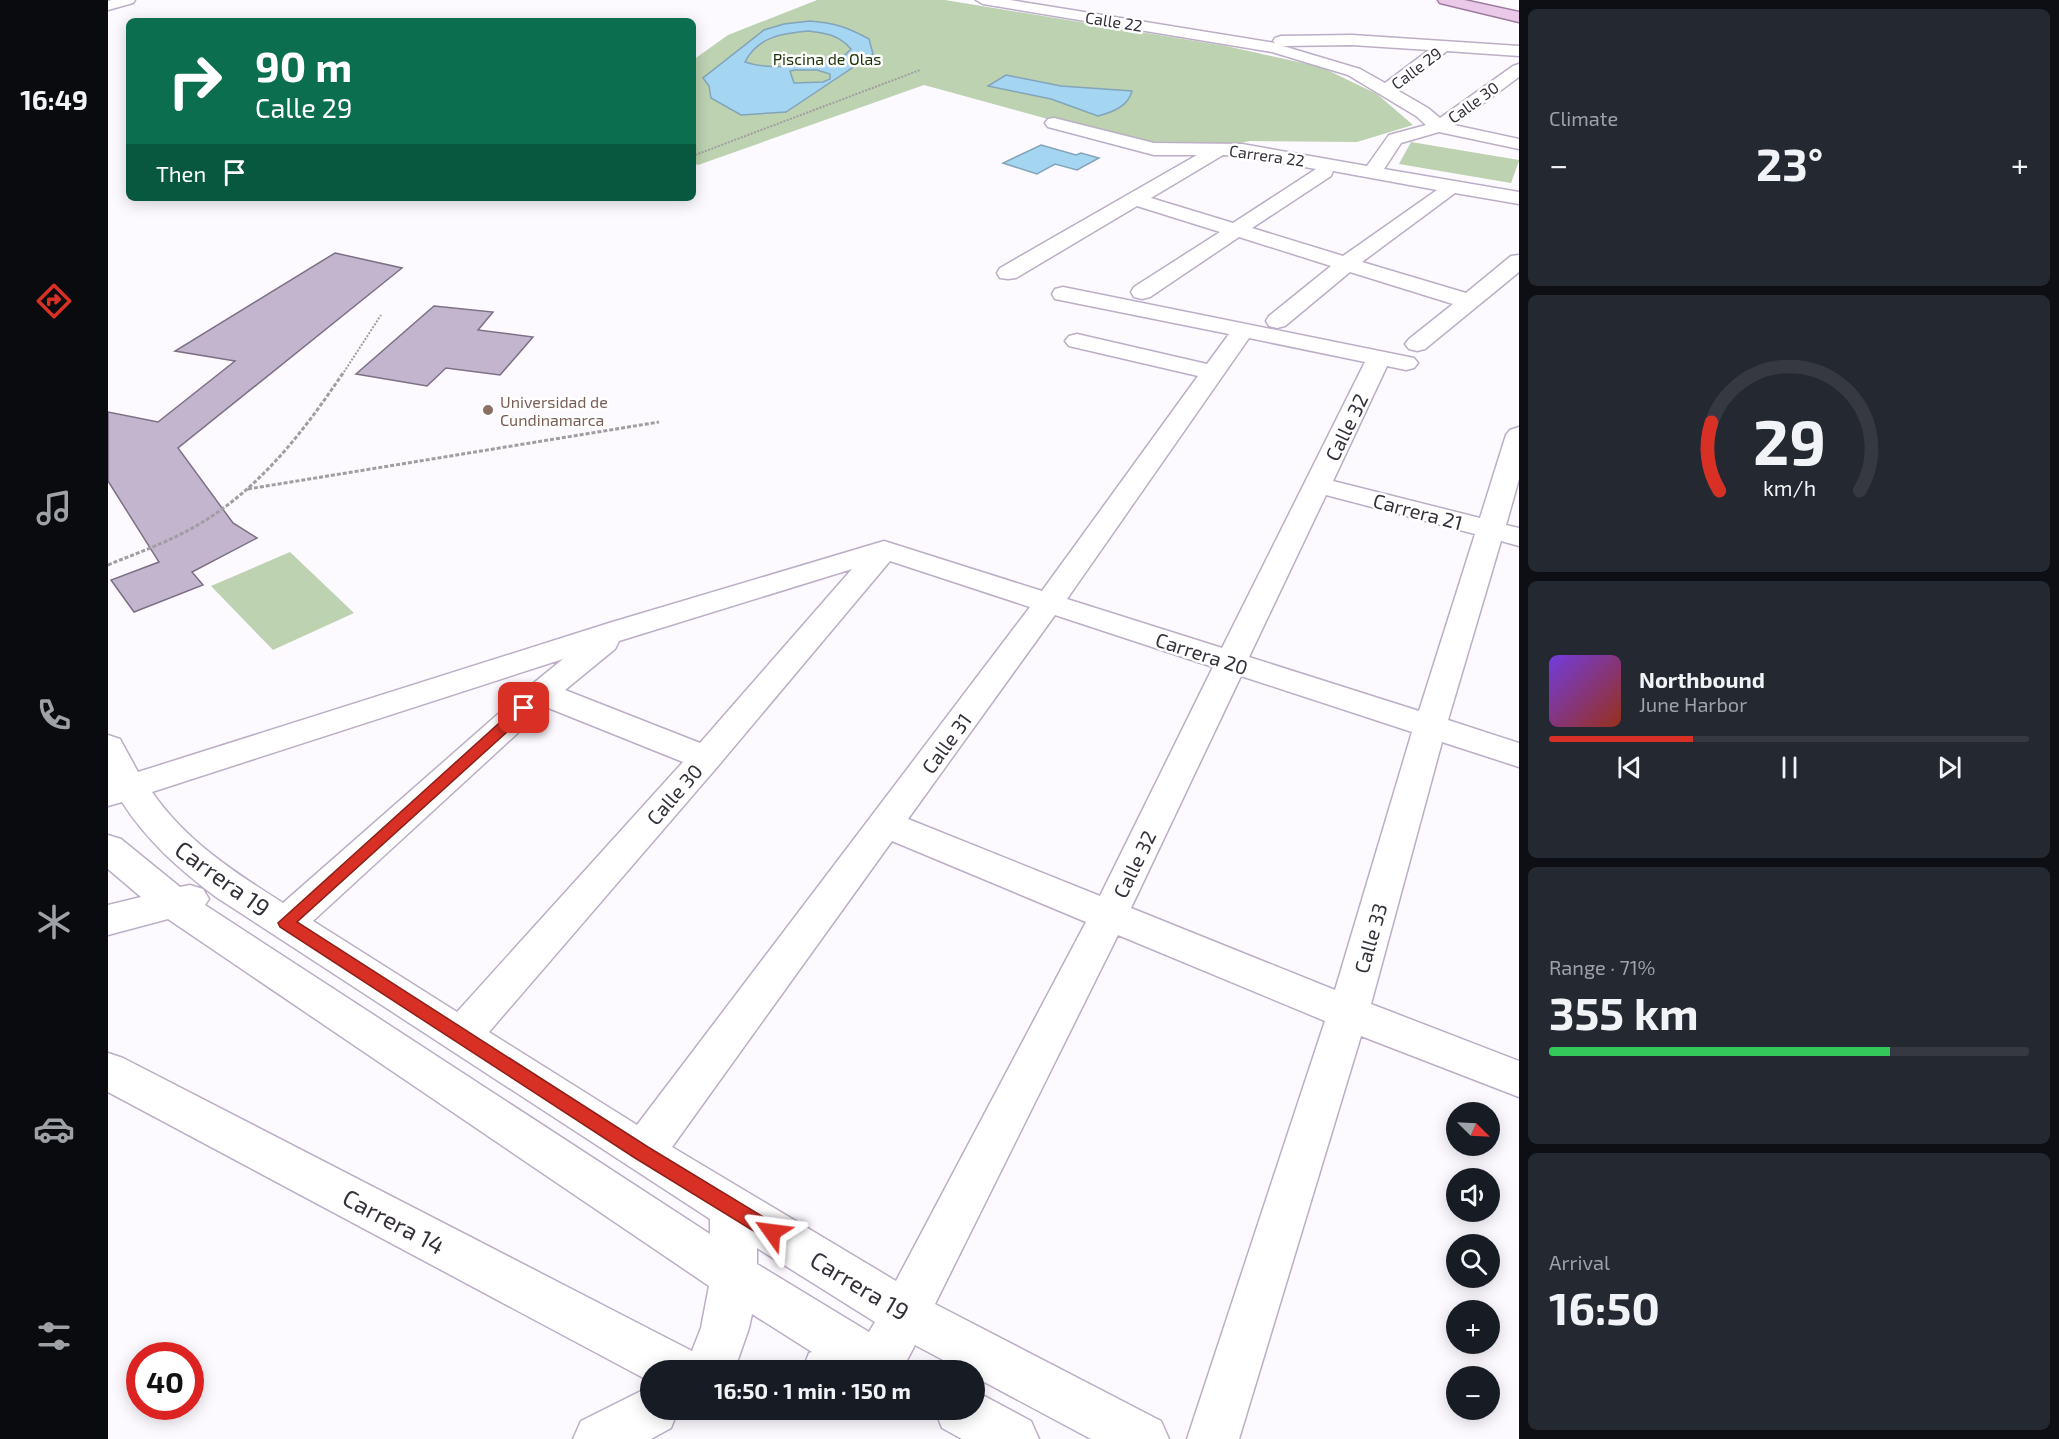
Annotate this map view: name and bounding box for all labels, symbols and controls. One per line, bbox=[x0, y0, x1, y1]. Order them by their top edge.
street label: Calle 22 bbox=[1084, 7, 1144, 35]
text: 90 m bbox=[255, 40, 352, 90]
icon: right bbox=[156, 42, 234, 120]
street label: Calle 29 bbox=[1387, 43, 1445, 93]
park label: Piscina de Olas bbox=[773, 49, 881, 68]
street label: Calle 30 bbox=[1444, 77, 1502, 127]
text: 16:49 bbox=[20, 83, 88, 115]
text: Calle 29 bbox=[255, 91, 352, 123]
text: Climate bbox=[1549, 106, 1618, 130]
text: 23° bbox=[1756, 136, 1823, 190]
street label: Carrera 22 bbox=[1228, 140, 1306, 170]
text: − bbox=[1549, 144, 1568, 184]
text: + bbox=[2011, 144, 2029, 184]
icon: arrive bbox=[218, 156, 251, 189]
text: Then bbox=[156, 160, 206, 186]
icon: directions bbox=[33, 280, 75, 322]
street label: Calle 32 bbox=[1319, 389, 1373, 465]
place label: Universidad de Cundinamarca bbox=[500, 392, 608, 429]
marker: Universidad de Cundinamarca bbox=[481, 403, 495, 417]
text: 29 bbox=[1752, 403, 1826, 478]
text: km/h bbox=[1762, 475, 1816, 500]
icon: music bbox=[33, 487, 75, 529]
street label: Carrera 21 bbox=[1371, 488, 1465, 534]
street label: Carrera 20 bbox=[1153, 627, 1251, 679]
text: Northbound bbox=[1639, 666, 1765, 692]
pin bbox=[498, 682, 549, 733]
icon: arrive bbox=[507, 691, 540, 724]
text: June Harbor bbox=[1639, 692, 1747, 716]
icon: phone bbox=[33, 694, 75, 736]
street label: Calle 31 bbox=[916, 708, 976, 778]
icon: previous bbox=[1613, 751, 1646, 784]
icon: pause bbox=[1773, 751, 1806, 784]
icon: next bbox=[1933, 751, 1966, 784]
street label: Calle 30 bbox=[641, 759, 707, 829]
street label: Calle 32 bbox=[1107, 826, 1161, 902]
street label: Carrera 19 bbox=[170, 834, 276, 922]
street label: Calle 33 bbox=[1349, 900, 1391, 976]
icon: climate bbox=[33, 901, 75, 943]
text: Range · 71% bbox=[1549, 955, 1656, 979]
text: 355 km bbox=[1549, 985, 1699, 1039]
north arrow bbox=[1446, 1102, 1500, 1156]
map controls bbox=[1446, 1102, 1500, 1420]
icon: car bbox=[33, 1108, 75, 1150]
button: sound bbox=[1446, 1168, 1500, 1222]
street label: Carrera 14 bbox=[338, 1182, 450, 1260]
position arrow bbox=[740, 1200, 804, 1264]
button: search bbox=[1446, 1234, 1500, 1288]
street label: Carrera 19 bbox=[805, 1244, 915, 1326]
text: Arrival bbox=[1549, 1250, 1610, 1274]
text: 16:50 bbox=[1549, 1280, 1660, 1334]
button: + bbox=[1446, 1300, 1500, 1354]
icon: filters bbox=[33, 1315, 75, 1357]
speed limit sign: 40 bbox=[126, 1342, 204, 1420]
button: − bbox=[1446, 1366, 1500, 1420]
text: 16:50 · 1 min · 150 m bbox=[714, 1377, 911, 1403]

